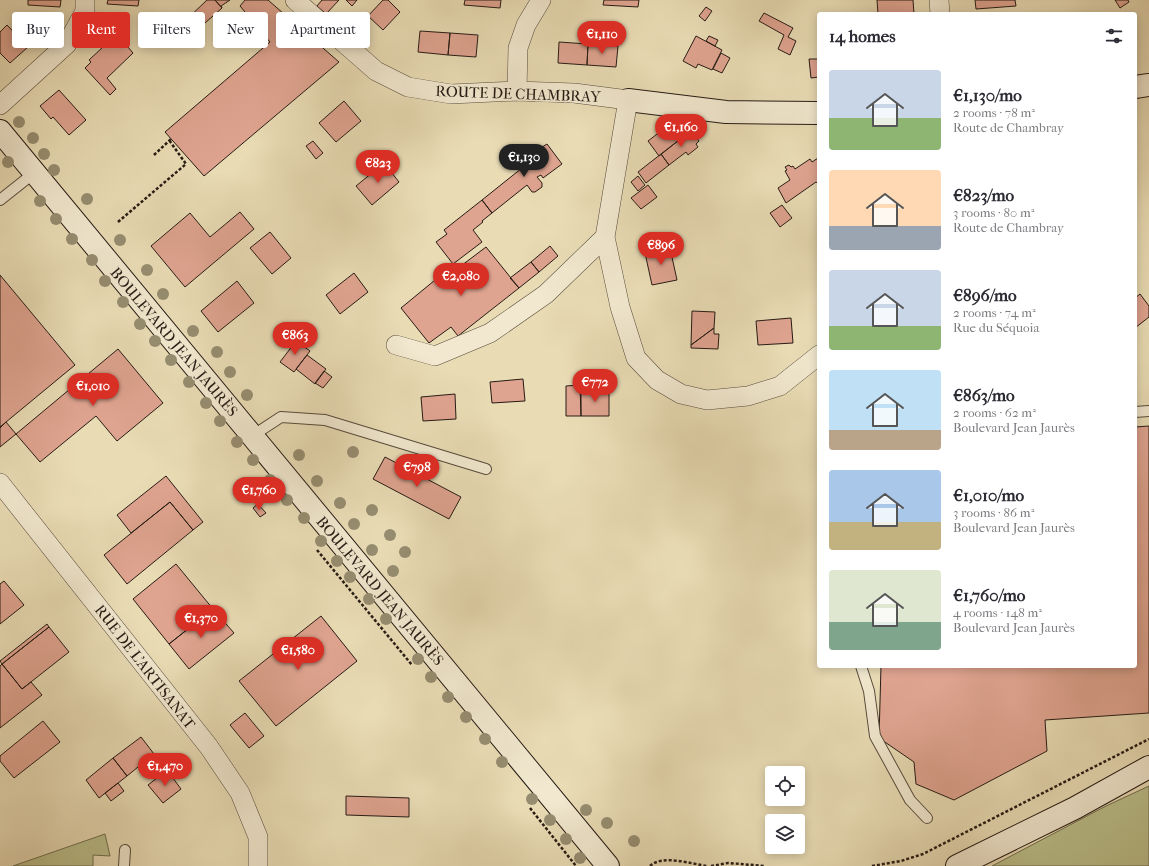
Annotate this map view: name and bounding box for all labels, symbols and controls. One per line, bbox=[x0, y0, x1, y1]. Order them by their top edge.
chip: Buy bbox=[12, 12, 64, 48]
chip: Rent bbox=[72, 12, 130, 48]
chip: Filters bbox=[138, 12, 205, 48]
chip: New bbox=[213, 12, 268, 48]
chip: Apartment bbox=[276, 12, 370, 48]
pin: €1,110 bbox=[569, 21, 635, 55]
icon: filters bbox=[1103, 25, 1125, 47]
text: €1,110 bbox=[586, 26, 618, 41]
text: 14 homes bbox=[829, 26, 896, 46]
street label: ROUTE DE CHAMBRAY bbox=[435, 82, 602, 106]
text: €1,130/mo bbox=[953, 85, 1022, 105]
icon: home bbox=[861, 86, 909, 134]
text: 2 rooms · 78 m² bbox=[953, 105, 1035, 120]
pin: €1,160 bbox=[648, 114, 714, 148]
text: €1,160 bbox=[664, 119, 698, 134]
text: Route de Chambray bbox=[953, 120, 1064, 135]
pin: €1,130 bbox=[491, 144, 557, 178]
text: €1,130 bbox=[508, 149, 540, 164]
pin: €823 bbox=[354, 150, 402, 184]
text: €823 bbox=[365, 155, 391, 170]
text: €823/mo bbox=[953, 185, 1014, 205]
icon: home bbox=[861, 186, 909, 234]
text: 3 rooms · 80 m² bbox=[953, 205, 1034, 220]
text: Route de Chambray bbox=[953, 220, 1064, 235]
pin: €896 bbox=[637, 232, 685, 266]
text: €896 bbox=[647, 237, 675, 252]
pin: €2,080 bbox=[428, 263, 494, 297]
street label: BOULEVARD JEAN JAURÈS bbox=[106, 264, 242, 420]
text: €2,080 bbox=[442, 268, 480, 283]
text: €896/mo bbox=[953, 285, 1017, 305]
icon: home bbox=[861, 286, 909, 334]
text: 2 rooms · 74 m² bbox=[953, 305, 1036, 320]
text: Rue du Séquoia bbox=[953, 320, 1039, 335]
pin: €863 bbox=[271, 322, 319, 356]
text: €863 bbox=[282, 327, 308, 342]
pin: €772 bbox=[571, 369, 619, 403]
pin: €1,010 bbox=[60, 373, 126, 407]
text: €772 bbox=[582, 374, 608, 389]
text: €1,010 bbox=[76, 378, 110, 393]
text: €863/mo bbox=[953, 385, 1015, 405]
icon: home bbox=[861, 386, 909, 434]
text: 2 rooms · 62 m² bbox=[953, 405, 1036, 420]
text: Boulevard Jean Jaurès bbox=[953, 420, 1075, 435]
pin: €798 bbox=[393, 454, 441, 488]
text: €798 bbox=[403, 459, 431, 474]
pin: €1,760 bbox=[226, 477, 292, 511]
text: €1,760 bbox=[242, 482, 276, 497]
text: €1,010/mo bbox=[953, 485, 1024, 505]
icon: home bbox=[861, 486, 909, 534]
text: 3 rooms · 86 m² bbox=[953, 505, 1034, 520]
street label: BOULEVARD JEAN JAURÈS bbox=[312, 513, 448, 669]
text: Boulevard Jean Jaurès bbox=[953, 520, 1075, 535]
text: €1,760/mo bbox=[953, 585, 1025, 605]
icon: home bbox=[861, 586, 909, 634]
street label: RUE DE L'ARTISANAT bbox=[91, 601, 200, 733]
pin: €1,370 bbox=[168, 605, 234, 639]
text: 4 rooms · 148 m² bbox=[953, 605, 1042, 620]
text: €1,370 bbox=[184, 610, 218, 625]
text: Boulevard Jean Jaurès bbox=[953, 620, 1075, 635]
pin: €1,580 bbox=[265, 637, 331, 671]
text: €1,580 bbox=[281, 642, 315, 657]
pin: €1,470 bbox=[132, 753, 198, 787]
text: €1,470 bbox=[147, 758, 183, 773]
map controls bbox=[765, 766, 805, 854]
button: locate bbox=[765, 766, 805, 806]
button: layers bbox=[765, 814, 805, 854]

